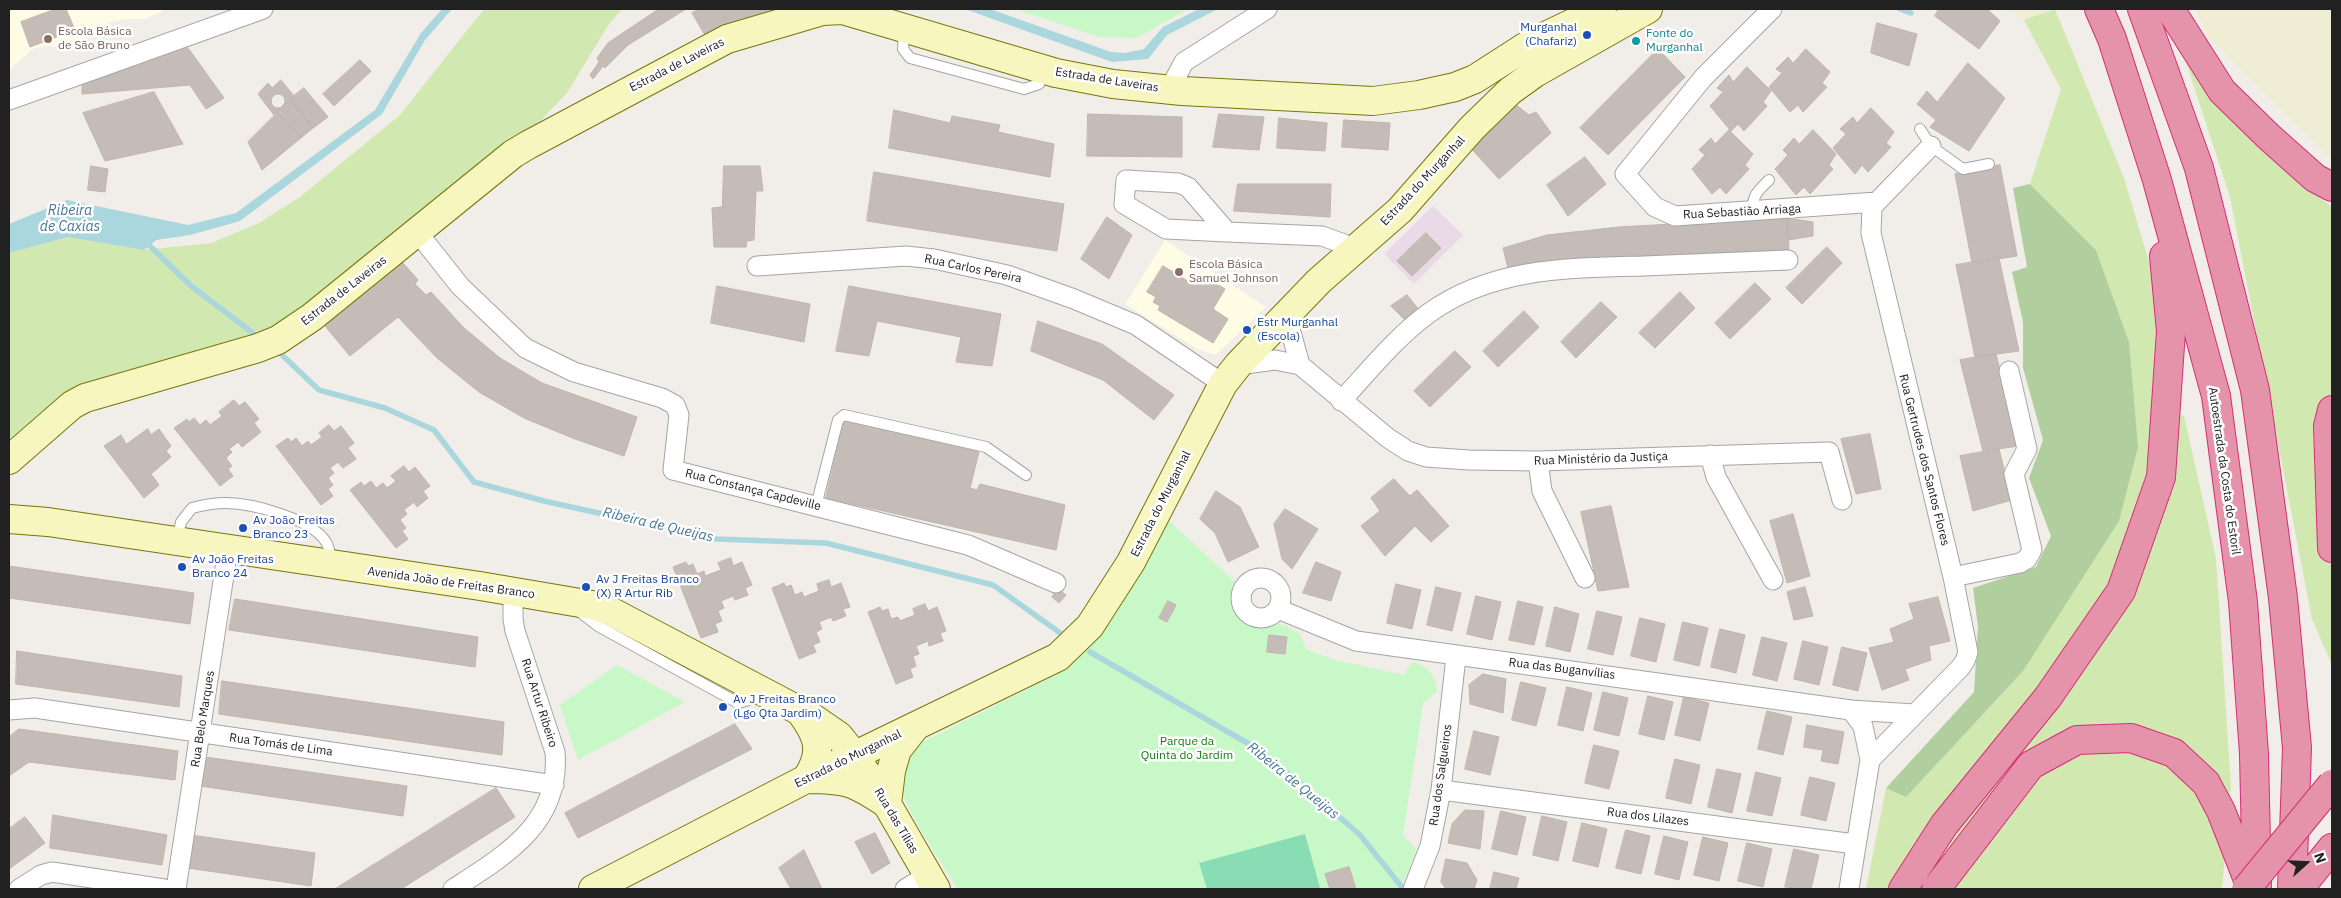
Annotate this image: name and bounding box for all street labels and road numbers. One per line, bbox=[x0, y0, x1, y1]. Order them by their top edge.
street label: Estrada de Laveiras bbox=[627, 35, 727, 95]
street label: Estrada de Laveiras bbox=[1054, 65, 1160, 95]
street label: Estrada do Murganhal bbox=[1378, 133, 1468, 229]
street label: Rua Sebastião Arriaga bbox=[1683, 202, 1801, 222]
street label: Rua Carlos Pereira bbox=[923, 252, 1023, 286]
street label: Estrada de Laveiras bbox=[298, 253, 390, 329]
street label: Rua Gertrudes dos Santos Flores bbox=[1896, 373, 1952, 547]
street label: Autoestrada da Costa do Estoril bbox=[2205, 386, 2243, 556]
street label: Estrada do Murganhal bbox=[1128, 449, 1194, 559]
street label: Rua Ministério da Justiça bbox=[1534, 449, 1668, 469]
street label: Rua Constança Capdeville bbox=[684, 466, 822, 514]
street label: Avenida João de Freitas Branco bbox=[366, 564, 536, 602]
street label: Rua das Buganvílias bbox=[1508, 655, 1616, 683]
street label: Rua Artur Ribeiro bbox=[518, 657, 560, 749]
street label: Rua Belo Marques bbox=[188, 670, 218, 768]
street label: Rua dos Salgueiros bbox=[1427, 723, 1455, 827]
street label: Estrada do Murganhal bbox=[792, 727, 904, 791]
street label: Rua Tomás de Lima bbox=[228, 731, 334, 759]
street label: Rua das Tílias bbox=[871, 786, 921, 856]
street label: Rua dos Lilazes bbox=[1606, 805, 1690, 829]

